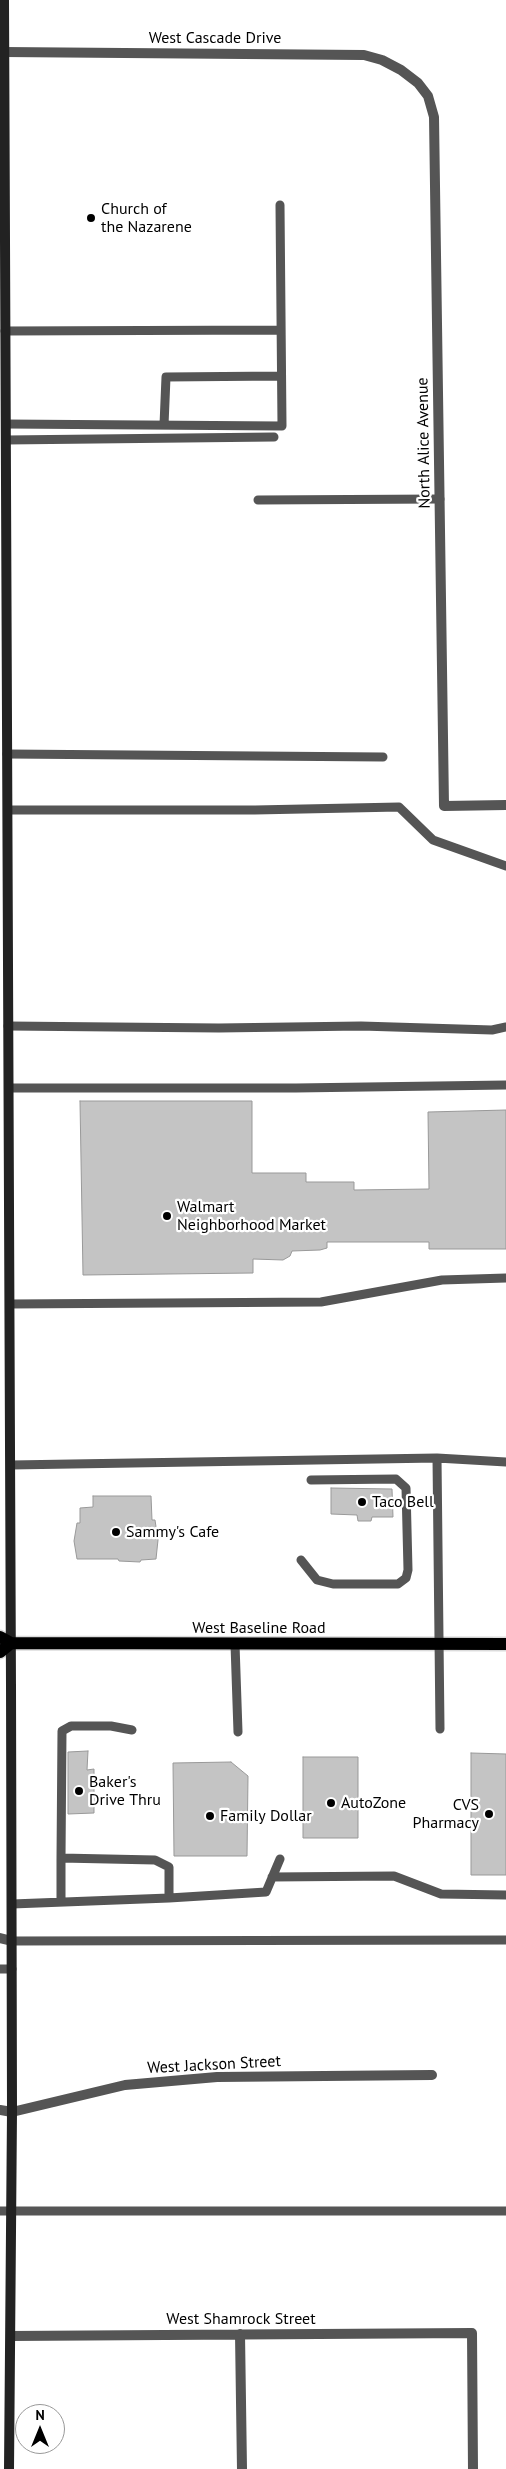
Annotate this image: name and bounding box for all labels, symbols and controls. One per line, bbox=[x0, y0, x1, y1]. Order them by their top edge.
street label: West Cascade Drive bbox=[149, 28, 281, 48]
place label: Church of the Nazarene bbox=[101, 199, 192, 237]
marker: Church of the Nazarene bbox=[85, 212, 97, 224]
street label: North Alice Avenue bbox=[413, 377, 435, 509]
place label: Walmart Neighborhood Market bbox=[177, 1197, 326, 1235]
marker: Walmart Neighborhood Market bbox=[161, 1210, 173, 1222]
place label: Taco Bell bbox=[372, 1492, 434, 1512]
marker: Taco Bell bbox=[356, 1496, 368, 1508]
place label: Sammy's Cafe bbox=[126, 1522, 219, 1542]
marker: Sammy's Cafe bbox=[110, 1526, 122, 1538]
street label: West Baseline Road bbox=[192, 1618, 326, 1638]
place label: Baker's Drive Thru bbox=[89, 1772, 161, 1810]
marker: Baker's Drive Thru bbox=[73, 1785, 85, 1797]
place label: AutoZone bbox=[341, 1793, 406, 1813]
place label: CVS Pharmacy bbox=[413, 1795, 479, 1833]
marker: AutoZone bbox=[325, 1797, 337, 1809]
place label: Family Dollar bbox=[220, 1806, 312, 1826]
marker: CVS Pharmacy bbox=[483, 1808, 495, 1820]
marker: Family Dollar bbox=[204, 1810, 216, 1822]
street label: West Jackson Street bbox=[147, 2052, 281, 2078]
street label: West Shamrock Street bbox=[166, 2309, 316, 2329]
north arrow bbox=[15, 2404, 65, 2454]
text: N bbox=[35, 2406, 45, 2424]

